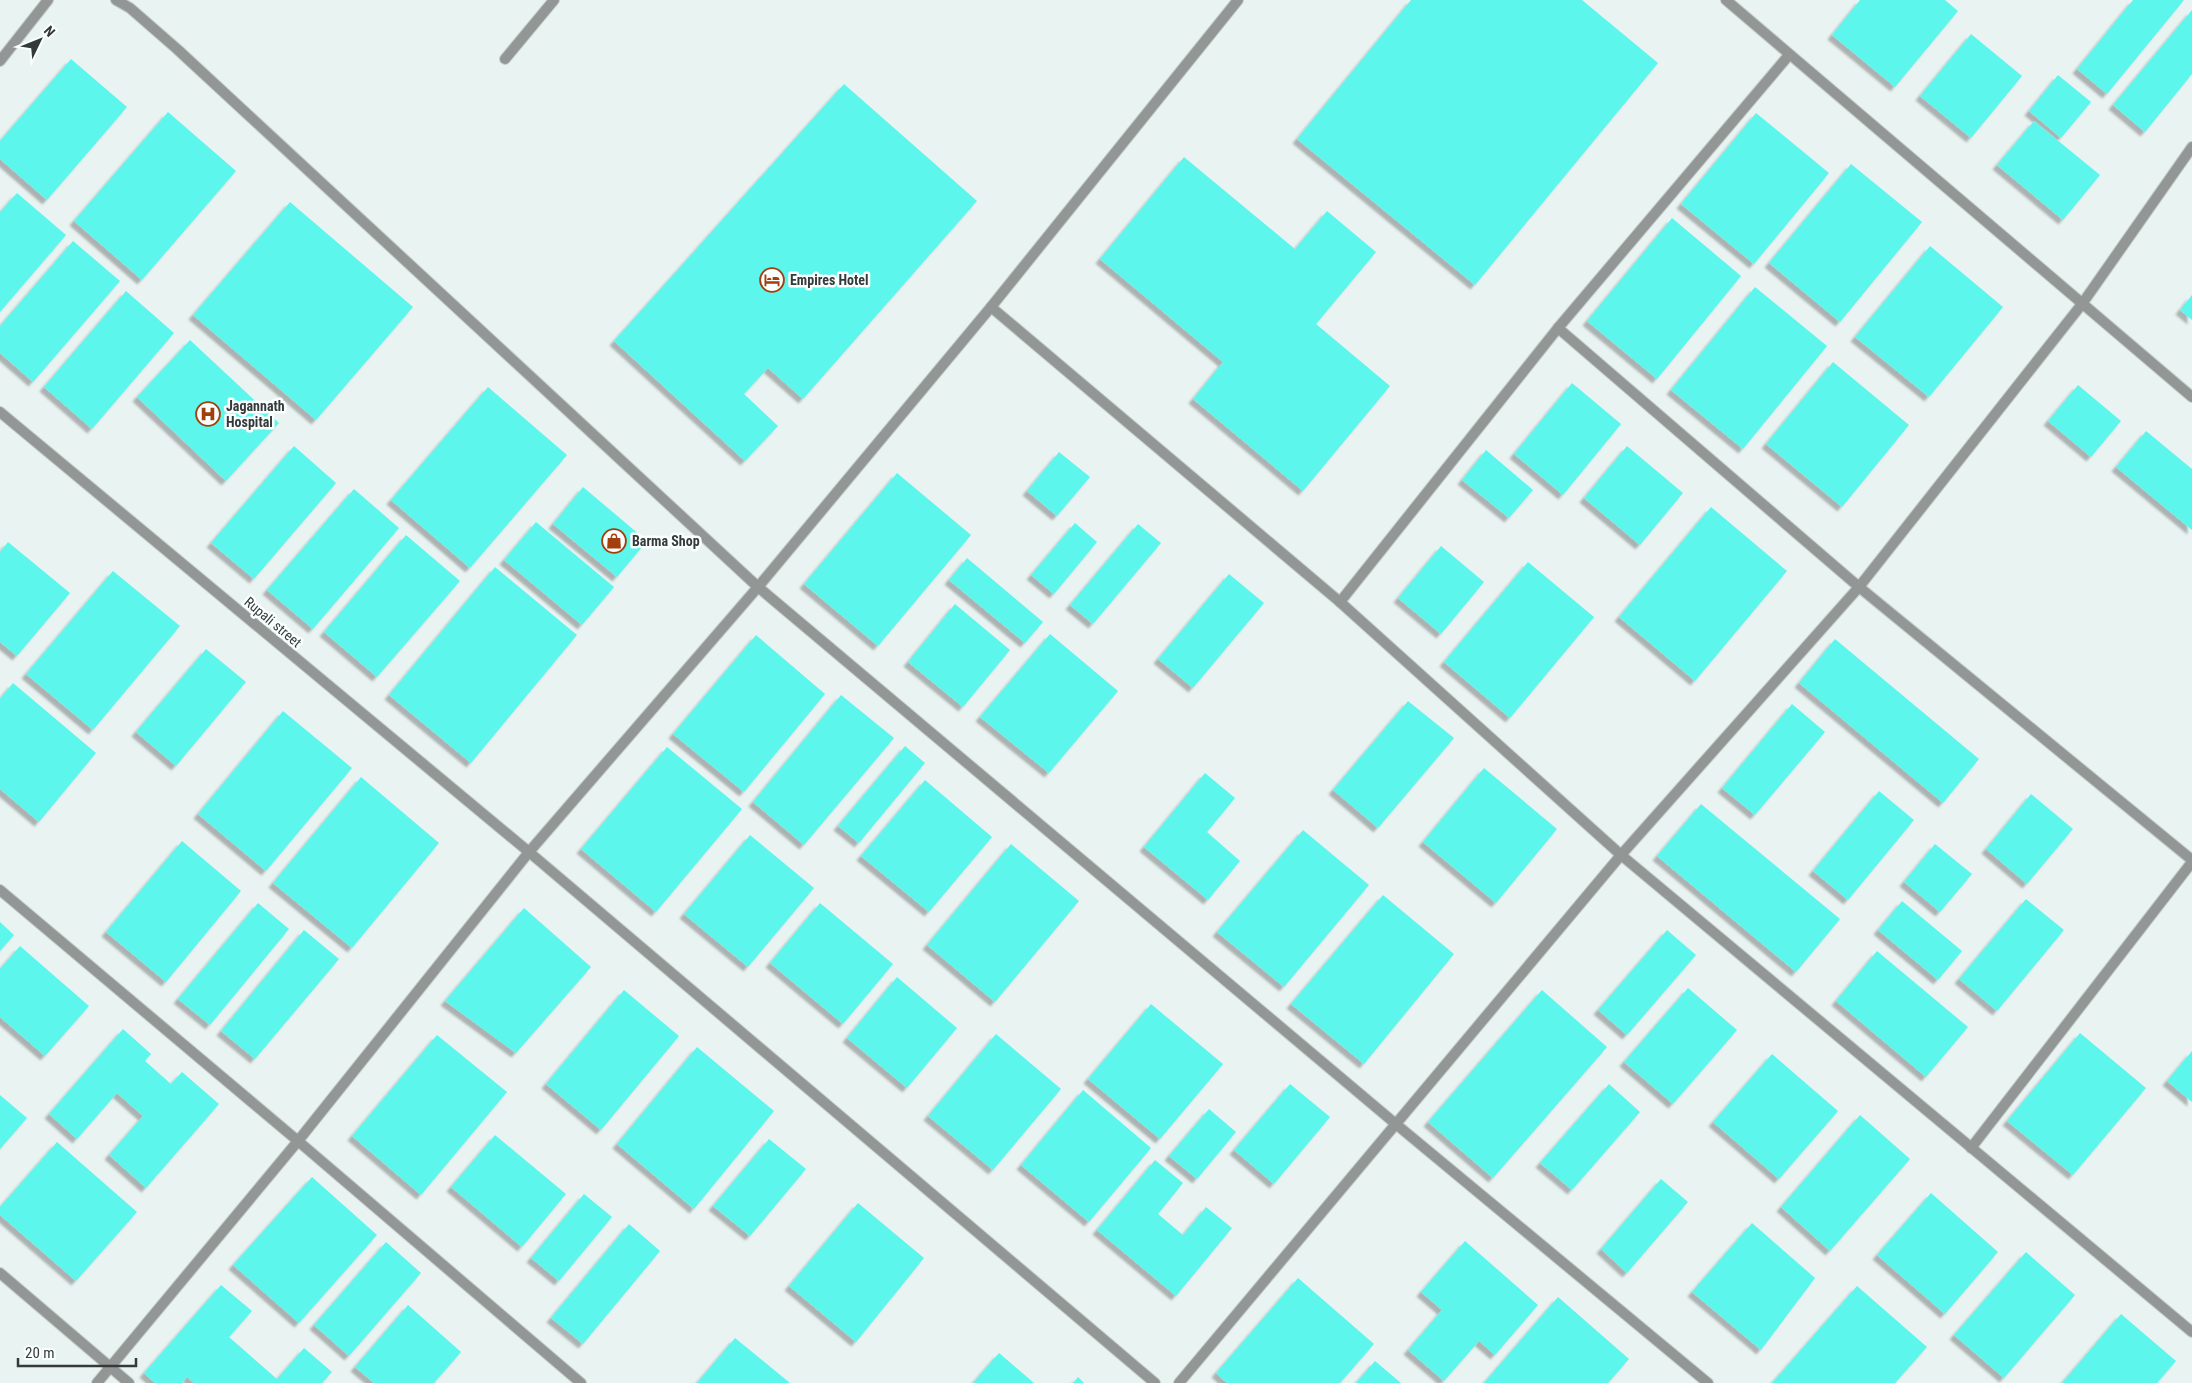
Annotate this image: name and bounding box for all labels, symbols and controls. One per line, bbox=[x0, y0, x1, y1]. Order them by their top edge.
north arrow bbox=[15, 15, 65, 65]
text: N bbox=[41, 23, 58, 40]
hotel icon: Empires Hotel bbox=[759, 267, 785, 293]
place label: Empires Hotel bbox=[790, 272, 869, 288]
place label: Jagannath Hospital bbox=[226, 398, 285, 430]
hospital icon: Jagannath Hospital bbox=[195, 401, 221, 427]
shop icon: Barma Shop bbox=[601, 528, 627, 554]
place label: Barma Shop bbox=[632, 533, 700, 549]
street label: Rupali street bbox=[241, 594, 305, 650]
scale bar bbox=[18, 1336, 135, 1368]
text: 20 m bbox=[25, 1344, 55, 1362]

